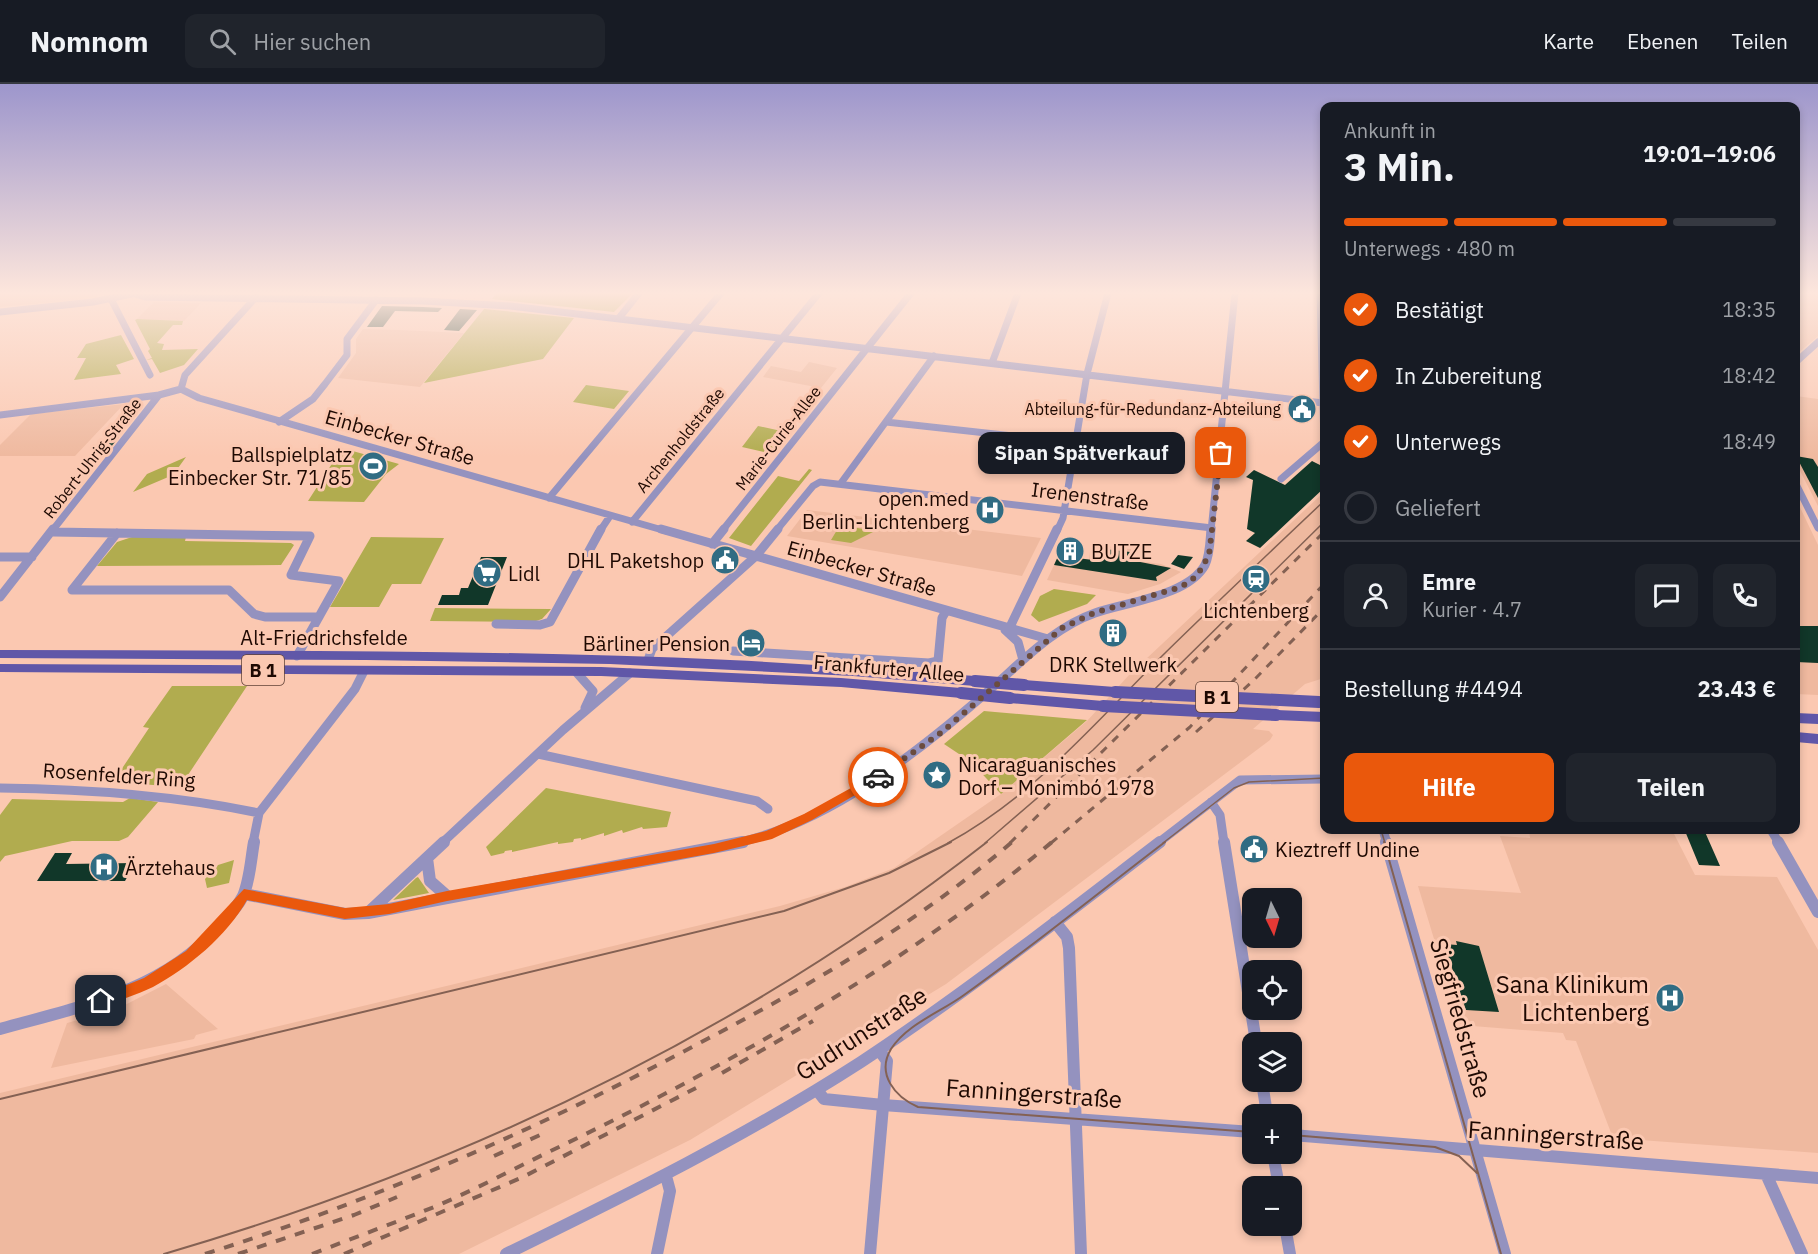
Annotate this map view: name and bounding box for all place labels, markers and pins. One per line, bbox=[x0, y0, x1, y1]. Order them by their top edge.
public building icon: Abteilung-für-Redundanz-Abteilung bbox=[1286, 393, 1318, 425]
place label: Abteilung-für-Redundanz-Abteilung bbox=[1025, 399, 1282, 419]
pin bbox=[1195, 427, 1246, 478]
callout: Sipan Spätverkauf bbox=[978, 432, 1185, 474]
place label: Ballspielplatz Einbecker Str. 71/85 bbox=[168, 441, 352, 491]
sports icon: Ballspielplatz Einbecker Str. 71/85 bbox=[357, 450, 389, 482]
place label: open.med Berlin-Lichtenberg bbox=[802, 485, 969, 535]
hospital icon: open.med Berlin-Lichtenberg bbox=[974, 494, 1006, 526]
building icon: BUTZE bbox=[1054, 535, 1086, 567]
place label: BUTZE bbox=[1091, 538, 1152, 565]
public building icon: DHL Paketshop bbox=[709, 544, 741, 576]
place label: DHL Paketshop bbox=[567, 547, 704, 574]
supermarket icon: Lidl bbox=[471, 557, 503, 589]
place label: Lidl bbox=[508, 560, 540, 587]
station icon: Lichtenberg bbox=[1240, 563, 1272, 595]
place label: Lichtenberg bbox=[1203, 597, 1309, 624]
building icon: DRK Stellwerk bbox=[1097, 617, 1129, 649]
hotel icon: Bärliner Pension bbox=[735, 627, 767, 659]
place label: Bärliner Pension bbox=[583, 630, 730, 657]
place label: DRK Stellwerk bbox=[1049, 651, 1177, 678]
place label: Nicaraguanisches Dorf – Monimbó 1978 bbox=[958, 751, 1155, 801]
place icon: Nicaraguanisches Dorf – Monimbó 1978 bbox=[921, 759, 953, 791]
public building icon: Kieztreff Undine bbox=[1238, 833, 1270, 865]
place label: Kieztreff Undine bbox=[1275, 836, 1420, 863]
hospital icon: Ärztehaus bbox=[88, 851, 120, 883]
place label: Ärztehaus bbox=[125, 854, 216, 881]
place label: Sana Klinikum Lichtenberg bbox=[1496, 968, 1649, 1028]
pin bbox=[75, 975, 126, 1026]
hospital icon: Sana Klinikum Lichtenberg bbox=[1654, 982, 1686, 1014]

